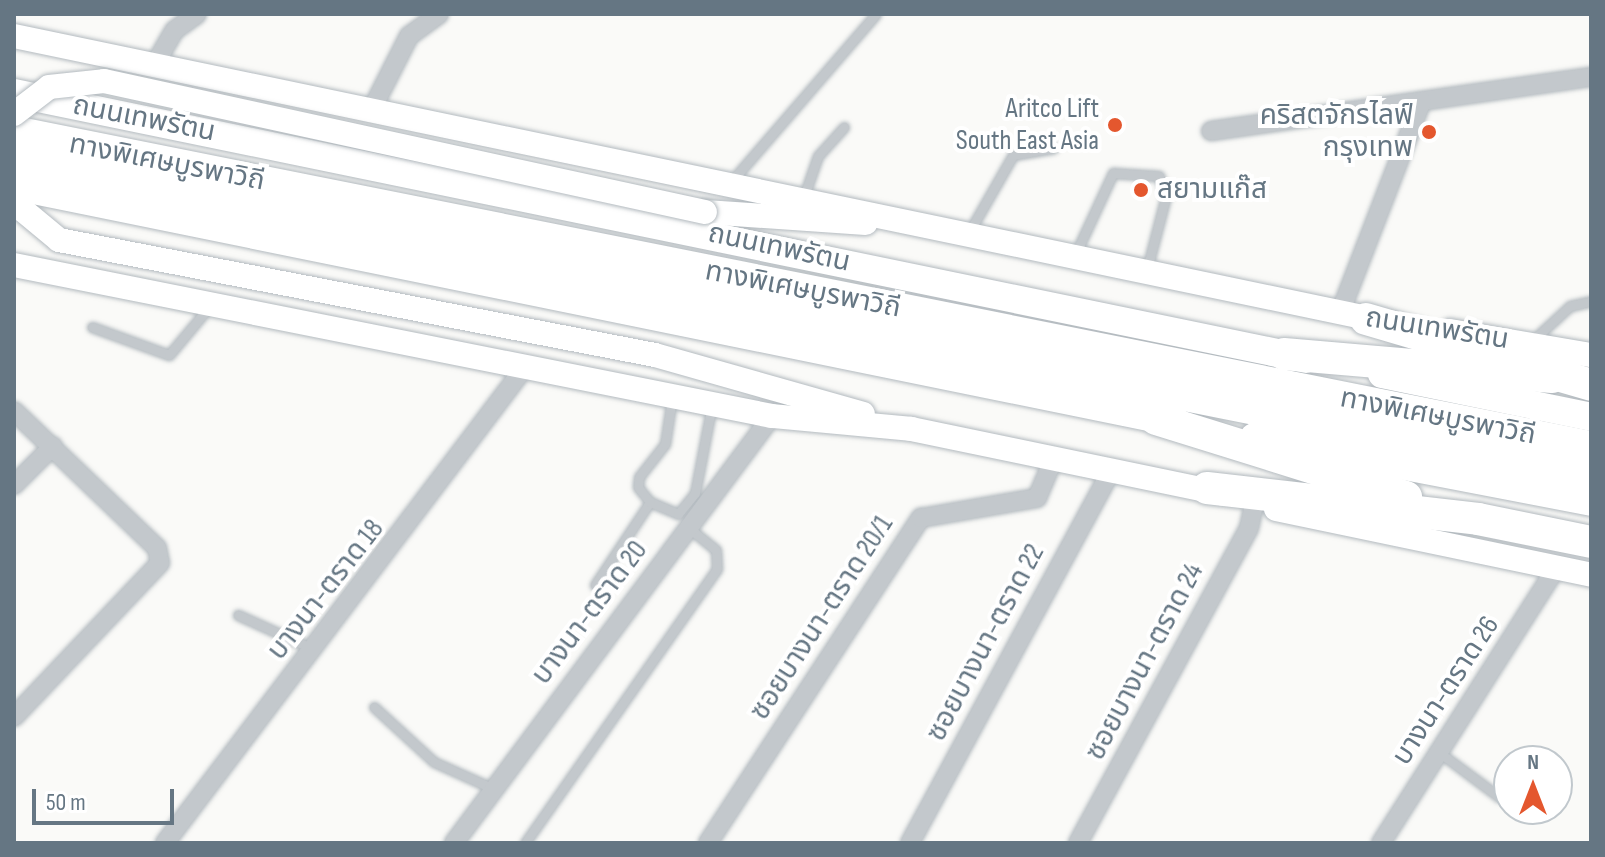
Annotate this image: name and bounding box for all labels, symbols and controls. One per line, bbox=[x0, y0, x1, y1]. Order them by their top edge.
street label: ถนนเทพรัตน bbox=[70, 89, 218, 149]
place label: Aritco Lift South East Asia bbox=[956, 92, 1099, 158]
place label: คริสตจักรไลฟ์ กรุงเทพ bbox=[1260, 99, 1413, 165]
marker: Aritco Lift South East Asia bbox=[1106, 116, 1124, 134]
marker: คริสตจักรไลฟ์ กรุงเทพ bbox=[1420, 123, 1438, 141]
street label: ทางพิเศษบูรพาวิถี bbox=[66, 128, 268, 198]
place label: สยามแก๊ส bbox=[1157, 173, 1267, 207]
marker: สยามแก๊ส bbox=[1132, 181, 1150, 199]
street label: ถนนเทพรัตน bbox=[705, 217, 853, 279]
street label: ทางพิเศษบูรพาวิถี bbox=[702, 255, 904, 325]
street label: ถนนเทพรัตน bbox=[1363, 301, 1511, 357]
street label: ทางพิเศษบูรพาวิถี bbox=[1337, 382, 1539, 452]
street label: ซอยบางนา-ตราด 20/1 bbox=[743, 509, 901, 727]
street label: บางนา-ตราด 18 bbox=[261, 513, 391, 667]
street label: บางนา-ตราด 20 bbox=[525, 535, 655, 691]
street label: ซอยบางนา-ตราด 22 bbox=[920, 539, 1052, 747]
street label: ซอยบางนา-ตราด 24 bbox=[1079, 558, 1211, 766]
street label: บางนา-ตราด 26 bbox=[1385, 610, 1507, 772]
north arrow bbox=[1493, 745, 1573, 825]
text: N bbox=[1527, 749, 1539, 776]
scale bar bbox=[36, 773, 178, 823]
text: 50 m bbox=[46, 788, 86, 817]

